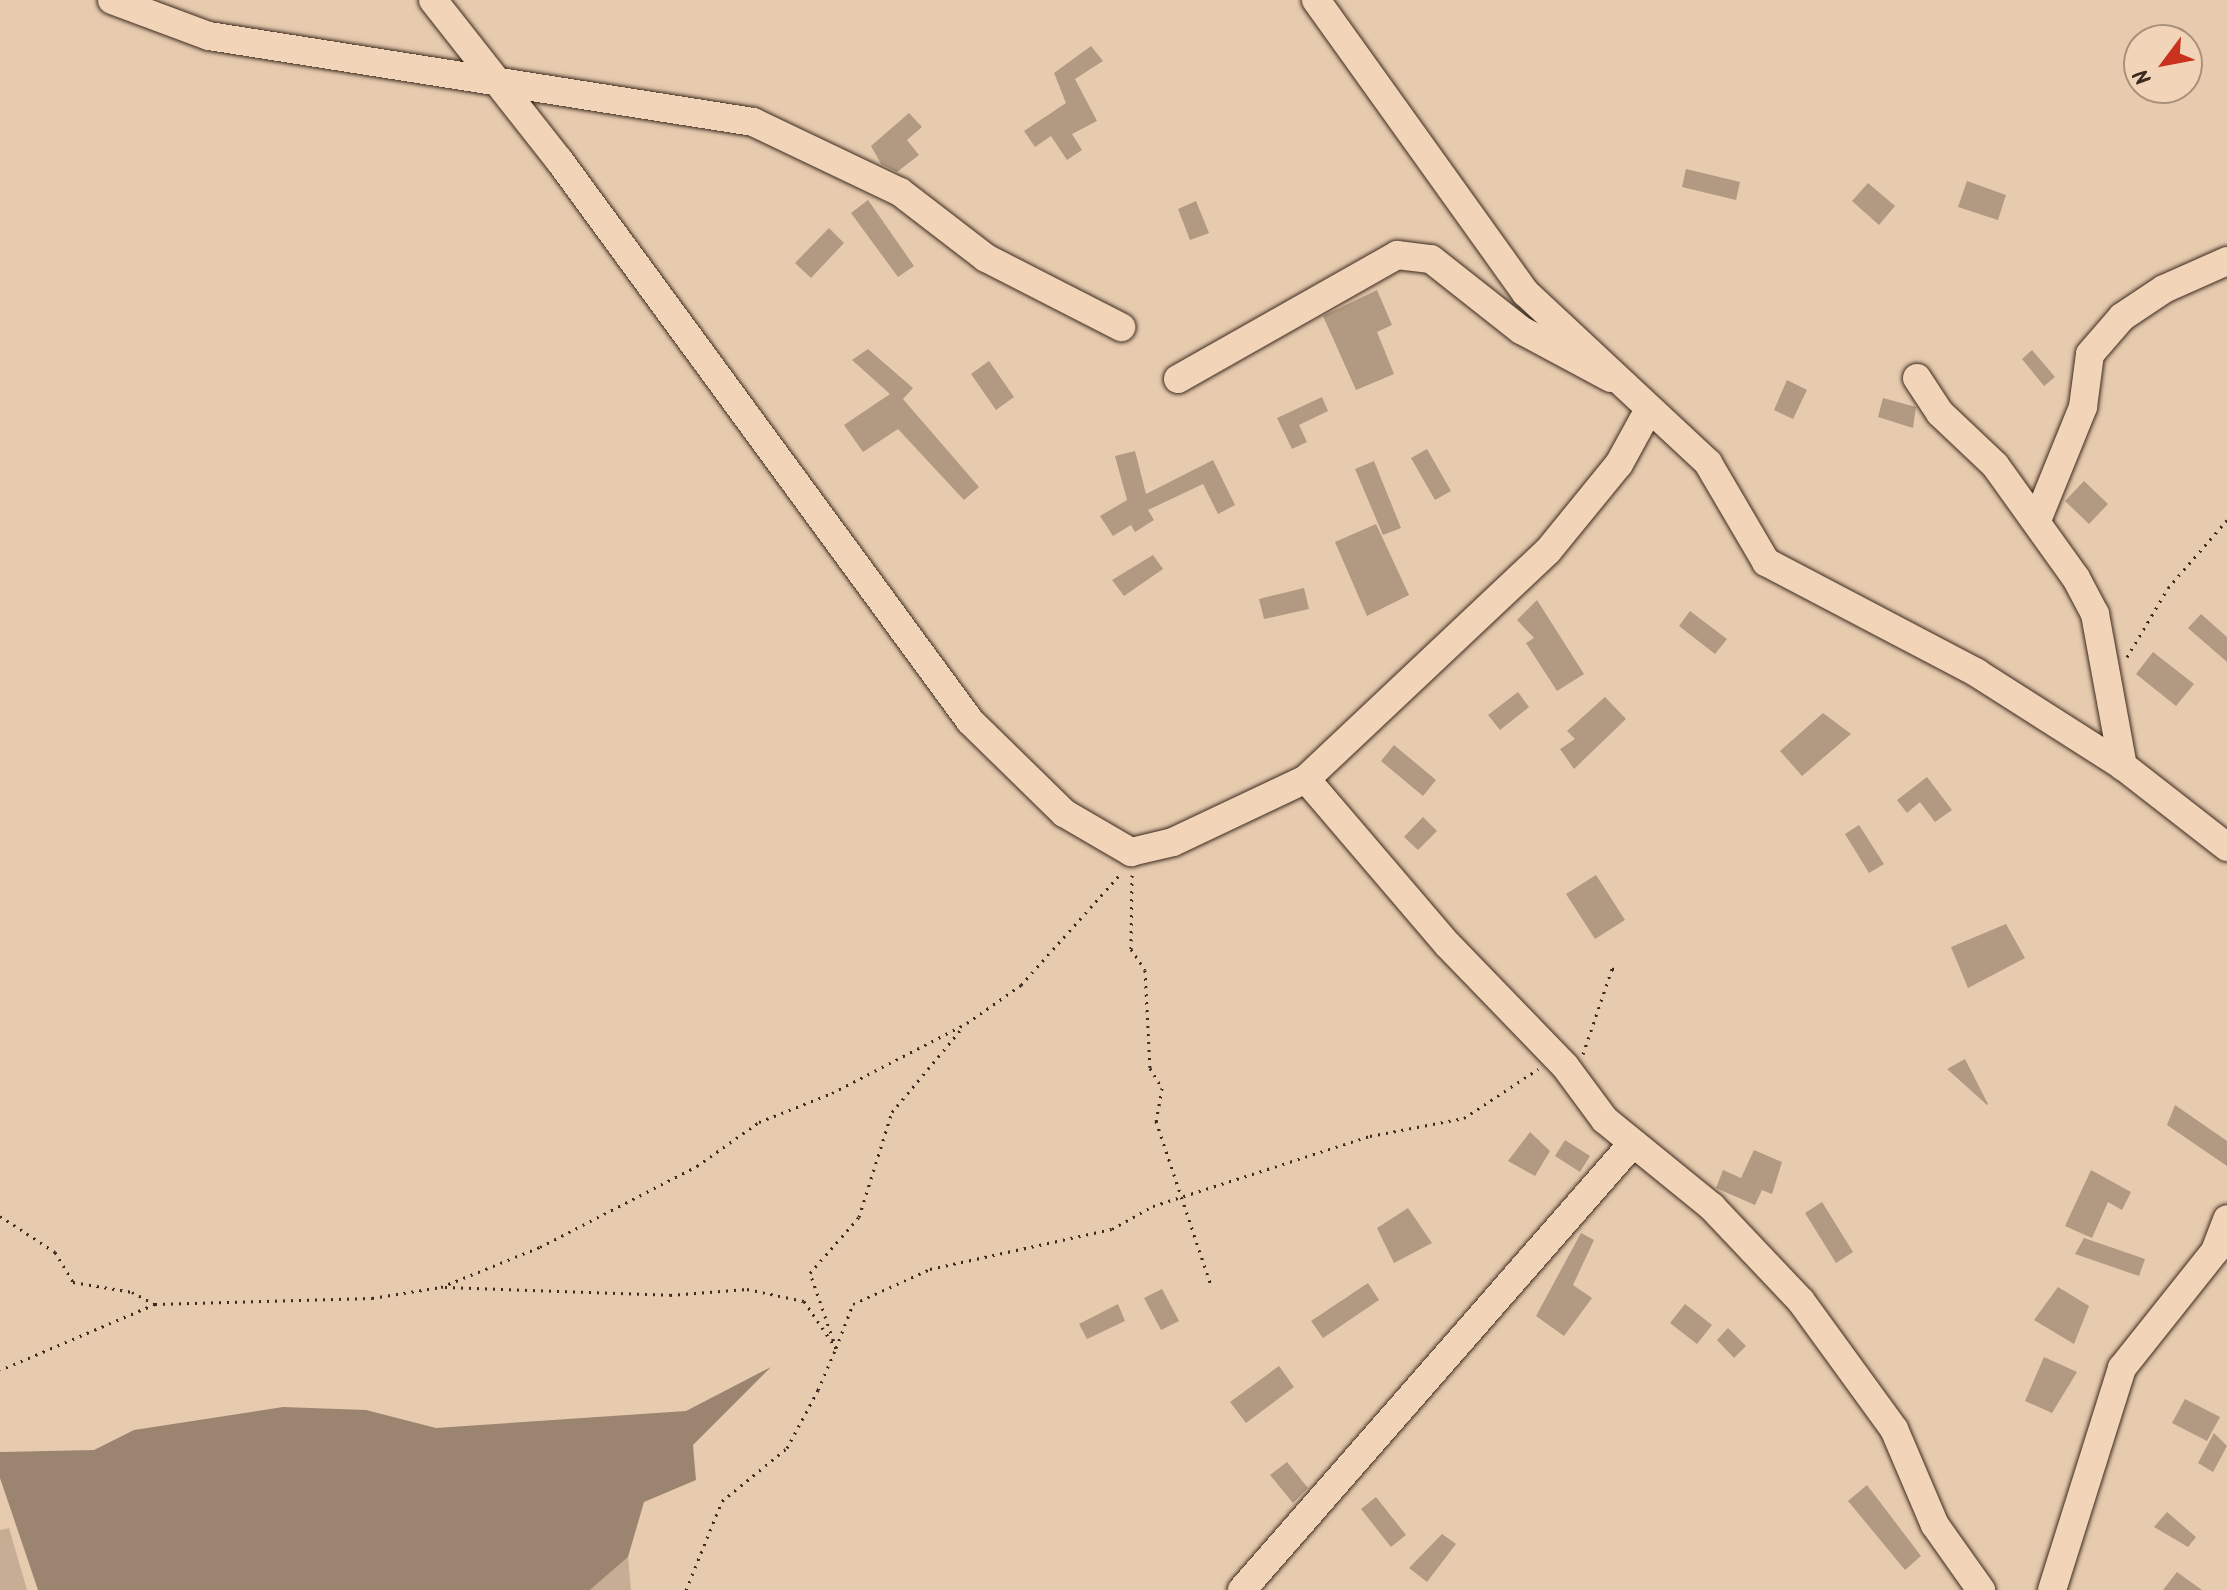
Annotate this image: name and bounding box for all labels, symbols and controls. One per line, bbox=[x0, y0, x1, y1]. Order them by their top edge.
north arrow bbox=[2123, 24, 2203, 104]
text: N bbox=[2125, 61, 2162, 91]

